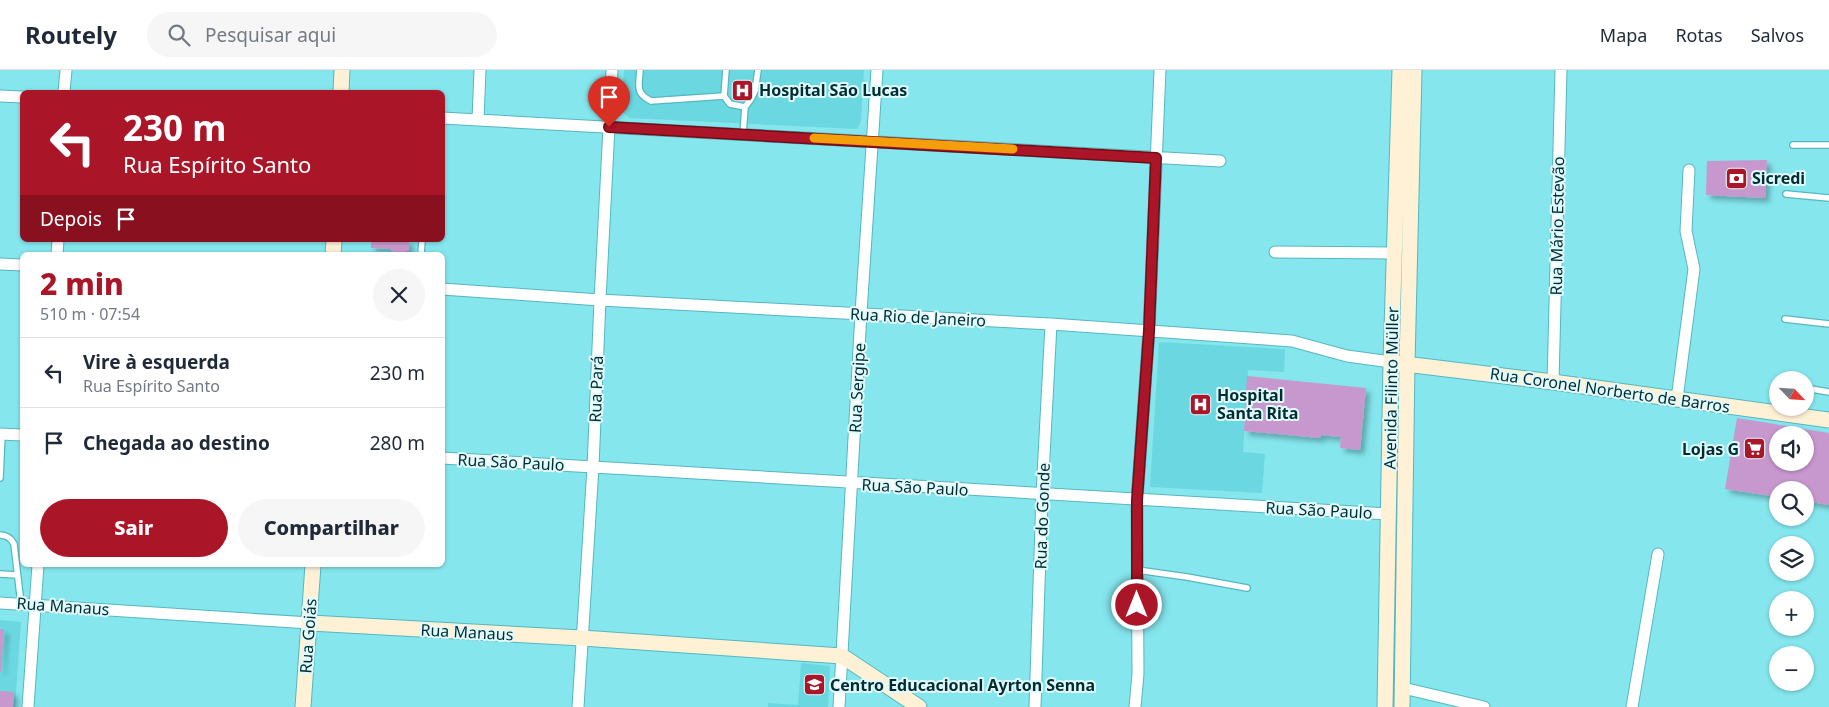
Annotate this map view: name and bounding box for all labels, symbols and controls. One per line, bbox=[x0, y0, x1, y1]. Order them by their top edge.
search box bbox=[147, 12, 497, 57]
text: Routely bbox=[25, 18, 117, 51]
icon: search bbox=[165, 21, 193, 49]
text: Pesquisar aqui bbox=[205, 22, 336, 48]
text: Mapa bbox=[1600, 23, 1647, 47]
text: Rotas bbox=[1675, 23, 1723, 47]
text: Salvos bbox=[1751, 23, 1804, 47]
pin bbox=[588, 76, 630, 127]
hospital icon: Hospital São Lucas bbox=[731, 78, 755, 102]
place label: Hospital São Lucas bbox=[759, 79, 907, 101]
icon: arrive bbox=[595, 83, 623, 111]
text: 230 m bbox=[123, 104, 226, 151]
icon: left bbox=[40, 110, 105, 175]
text: Rua Espírito Santo bbox=[123, 149, 311, 179]
street label: Rua Mário Estevão bbox=[1545, 156, 1569, 296]
bank icon: Sicredi bbox=[1724, 166, 1748, 190]
place label: Sicredi bbox=[1752, 167, 1805, 189]
icon: arrive bbox=[112, 205, 140, 233]
text: Depois bbox=[40, 206, 102, 232]
text: 2 min bbox=[40, 263, 124, 304]
button: close bbox=[373, 269, 425, 321]
street label: Rua Rio de Janeiro bbox=[849, 302, 987, 332]
text: 510 m · 07:54 bbox=[40, 303, 140, 325]
street label: Avenida Filinto Müller bbox=[1379, 306, 1403, 470]
street label: Rua Sergipe bbox=[844, 342, 870, 434]
text: Vire à esquerda bbox=[83, 349, 230, 375]
street label: Rua Pará bbox=[584, 355, 608, 423]
icon: left bbox=[40, 359, 68, 387]
text: 230 m bbox=[370, 360, 425, 386]
street label: Rua Coronel Norberto de Barros bbox=[1489, 362, 1731, 418]
north arrow bbox=[1769, 371, 1814, 416]
map controls bbox=[1769, 371, 1814, 691]
text: Rua Espírito Santo bbox=[83, 375, 220, 397]
place label: Hospital Santa Rita bbox=[1217, 384, 1298, 424]
hospital icon: Hospital Santa Rita bbox=[1189, 392, 1213, 416]
button: sound bbox=[1769, 426, 1814, 471]
icon: arrive bbox=[40, 429, 68, 457]
text: Chegada ao destino bbox=[83, 430, 270, 456]
text: 280 m bbox=[370, 430, 425, 456]
supermarket icon: Lojas G bbox=[1743, 437, 1767, 461]
place label: Lojas G bbox=[1682, 438, 1739, 460]
street label: Rua São Paulo bbox=[457, 448, 565, 476]
street label: Rua do Gonde bbox=[1029, 462, 1055, 570]
street label: Rua São Paulo bbox=[861, 473, 969, 501]
button: search bbox=[1769, 481, 1814, 526]
street label: Rua São Paulo bbox=[1265, 496, 1373, 524]
button: Sair bbox=[40, 499, 228, 557]
button: Compartilhar bbox=[238, 499, 425, 557]
button: layers bbox=[1769, 536, 1814, 581]
position arrow bbox=[1110, 578, 1162, 630]
button: + bbox=[1769, 591, 1814, 636]
street label: Rua Manaus bbox=[16, 592, 110, 620]
street label: Rua Goiás bbox=[294, 598, 322, 674]
street label: Rua Manaus bbox=[420, 619, 514, 645]
button: − bbox=[1769, 646, 1814, 691]
school or university icon: Centro Educacional Ayrton Senna bbox=[802, 673, 826, 697]
place label: Centro Educacional Ayrton Senna bbox=[830, 674, 1095, 696]

